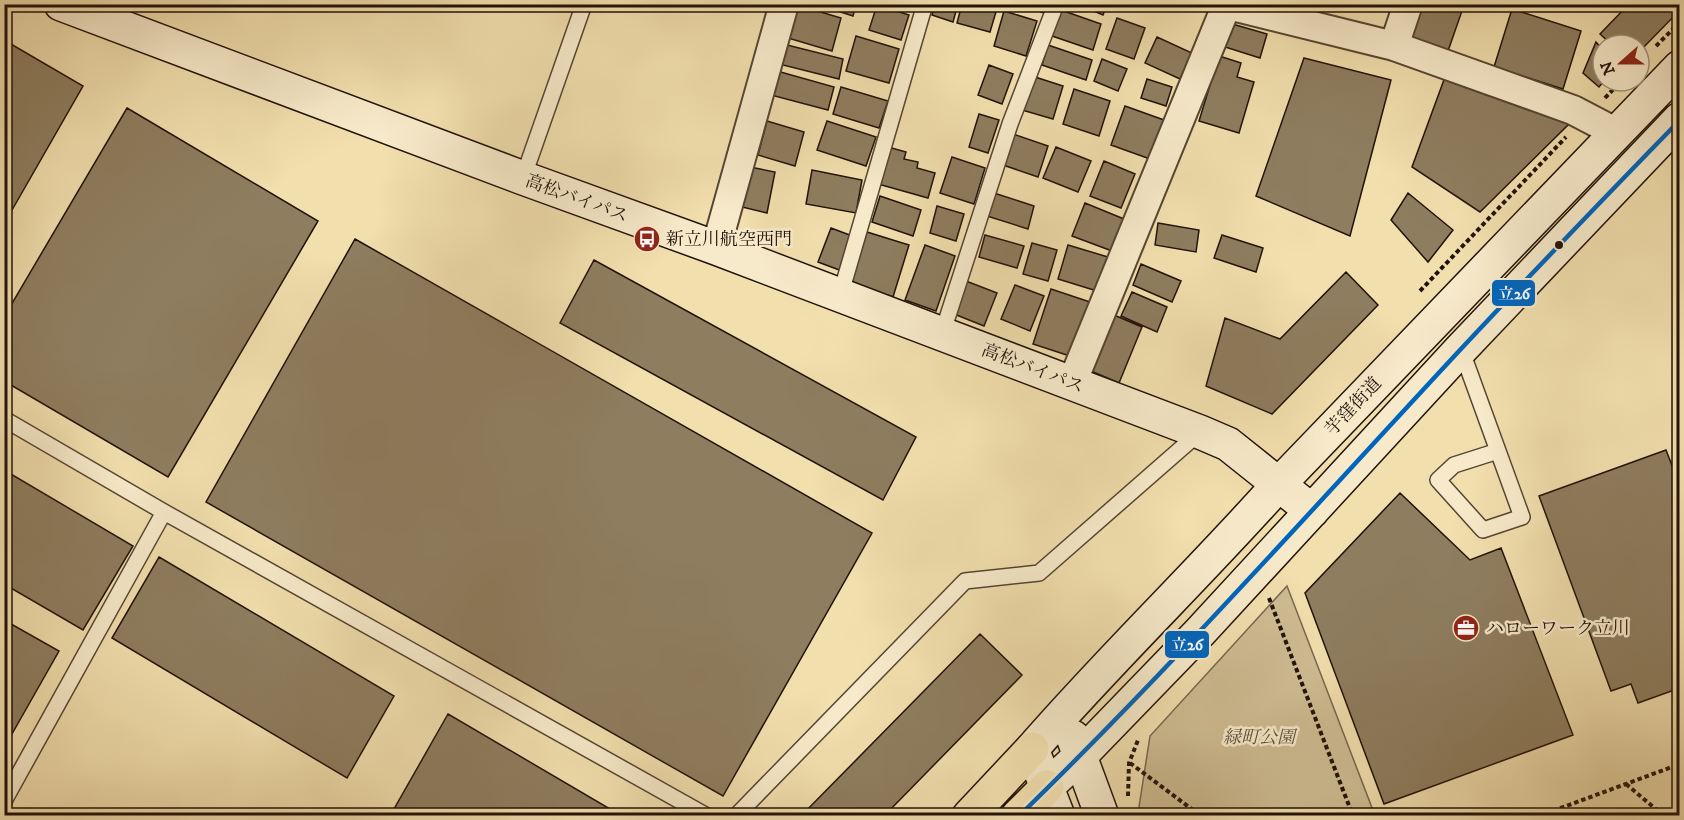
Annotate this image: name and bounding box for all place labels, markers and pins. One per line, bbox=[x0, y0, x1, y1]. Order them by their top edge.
bus stop icon: 新立川航空西門 bbox=[632, 224, 662, 254]
place label: 新立川航空西門 bbox=[666, 229, 792, 251]
unlabelled marker bbox=[1553, 239, 1565, 251]
office icon: ハローワーク立川 bbox=[1451, 613, 1481, 643]
place label: ハローワーク立川 bbox=[1486, 618, 1630, 640]

